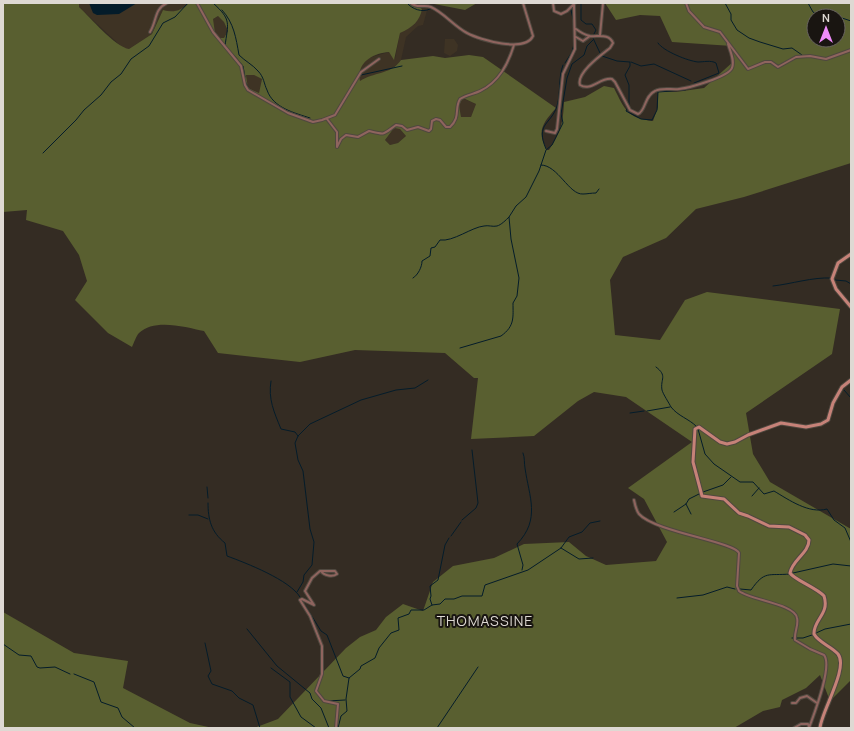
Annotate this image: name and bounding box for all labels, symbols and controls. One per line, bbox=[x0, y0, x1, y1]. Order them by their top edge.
north arrow bbox=[806, 8, 846, 48]
text: N bbox=[822, 10, 830, 25]
district label: THOMASSINE bbox=[437, 611, 533, 630]

